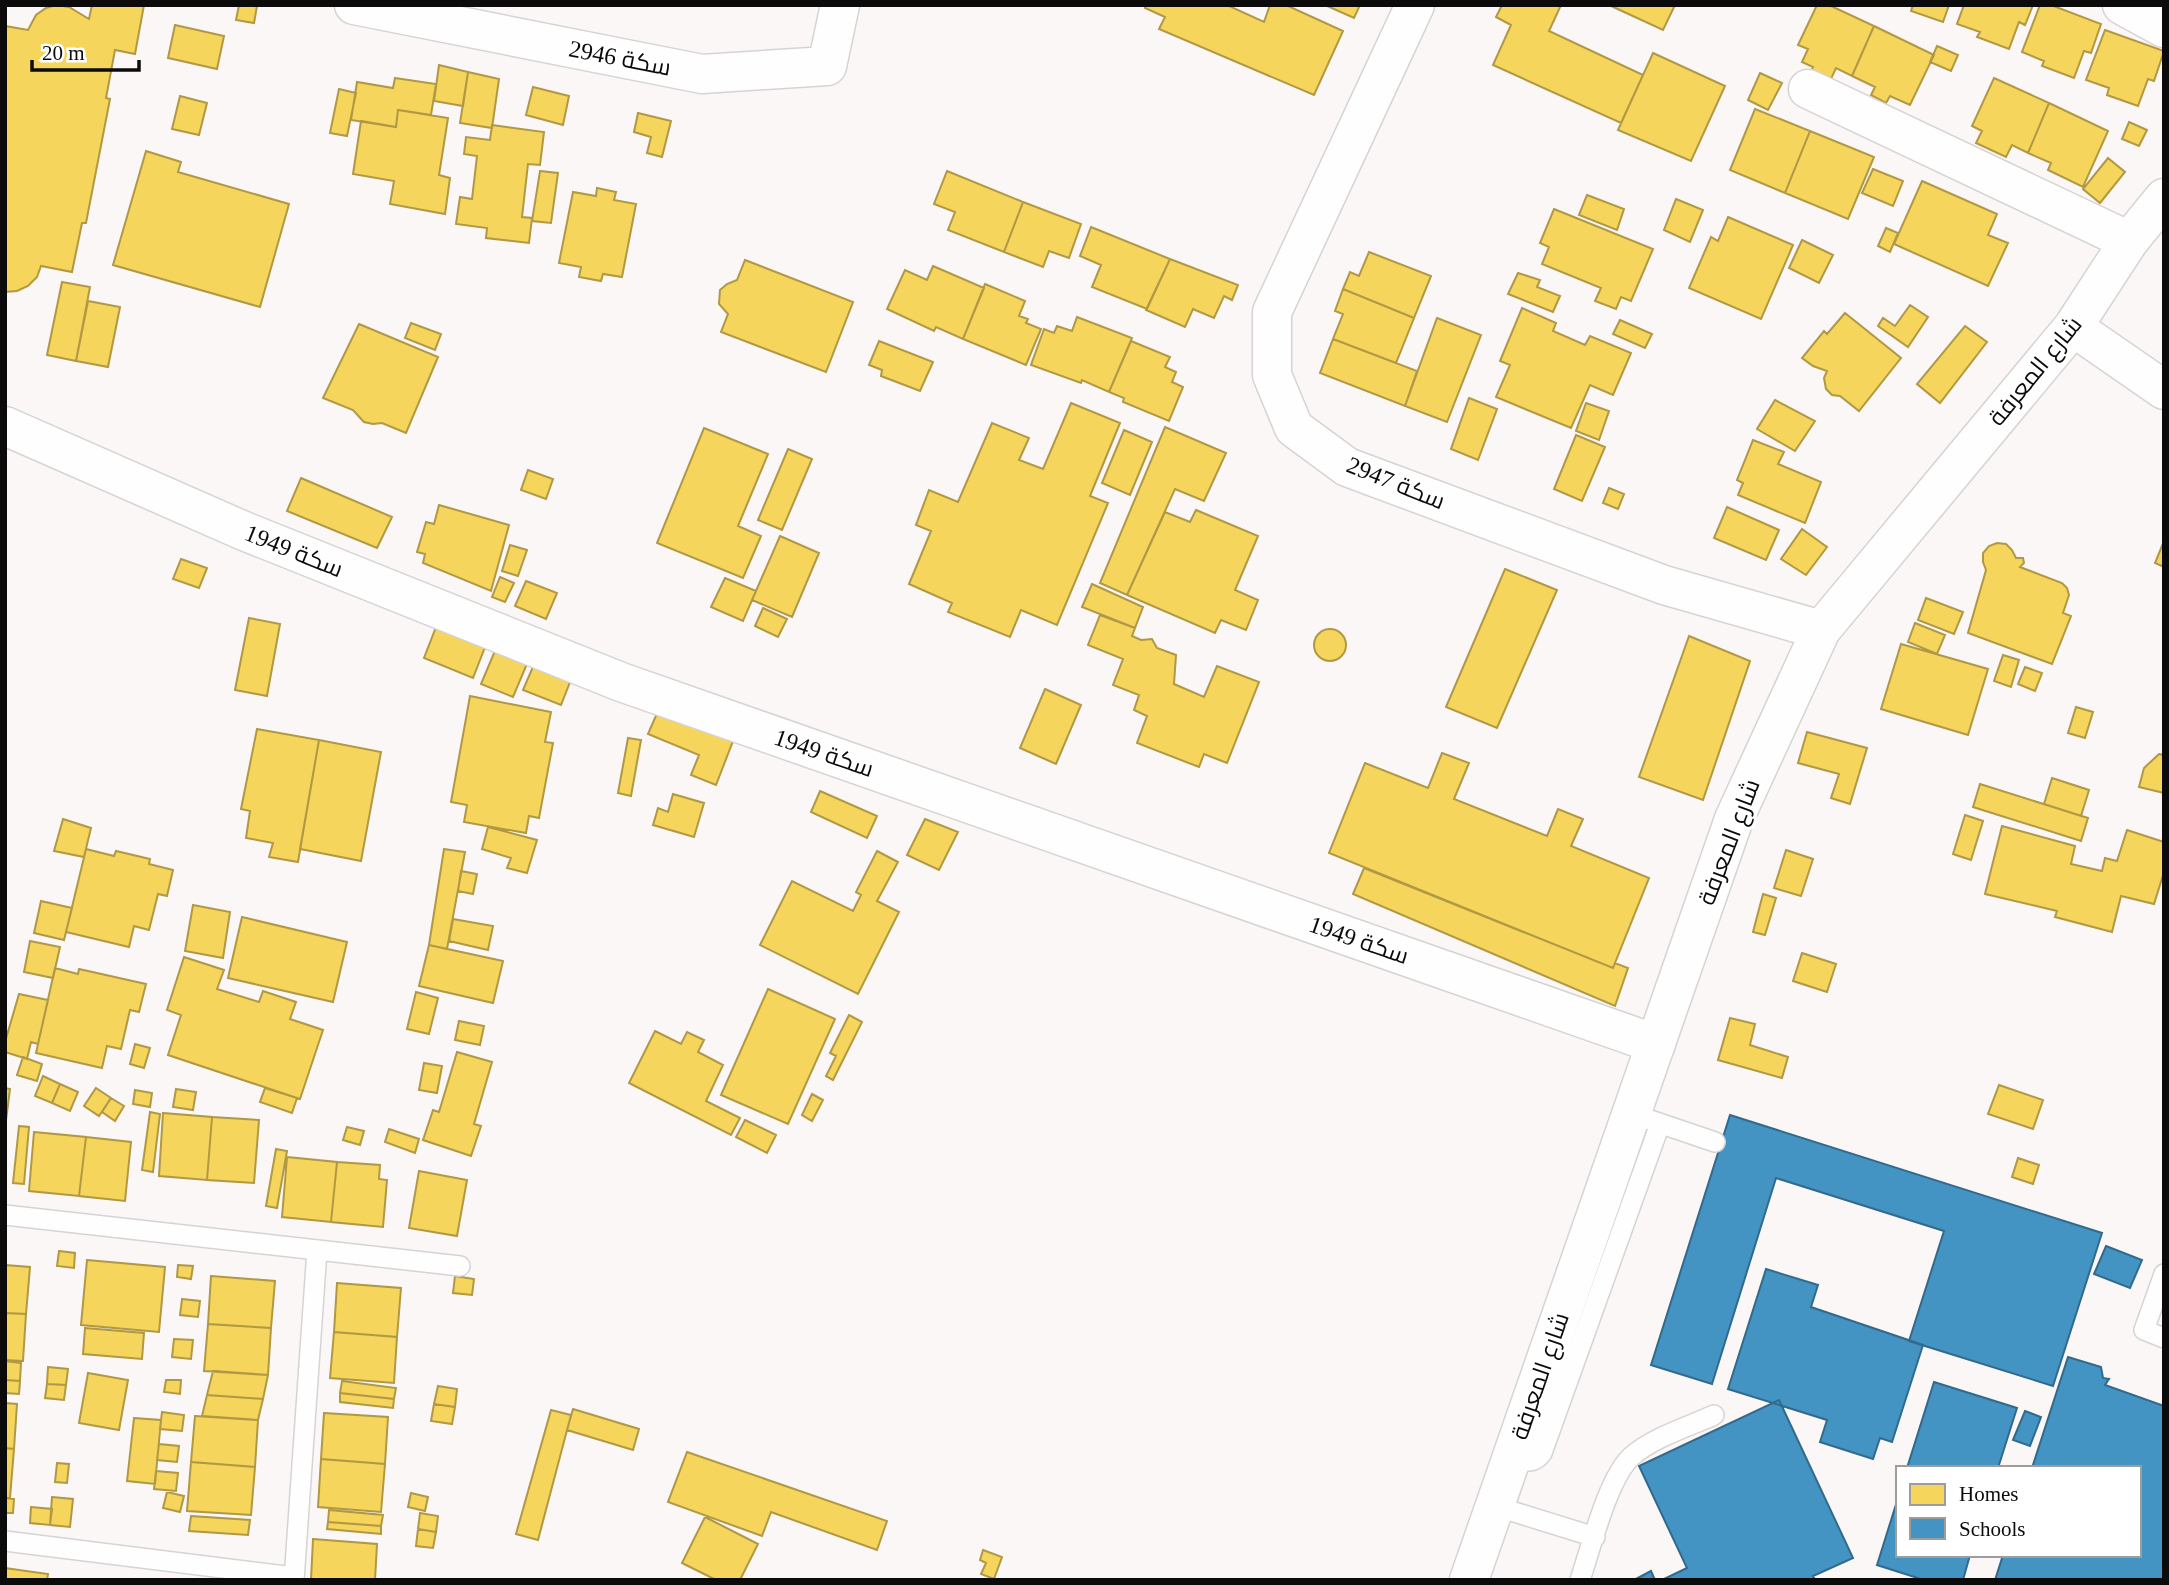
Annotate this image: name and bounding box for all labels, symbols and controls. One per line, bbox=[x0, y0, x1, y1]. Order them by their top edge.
scale bar bbox=[32, 28, 138, 72]
street label: سكة 2946 bbox=[567, 35, 673, 81]
text: 20 m bbox=[42, 41, 85, 65]
street label: شارع المعرفة bbox=[1983, 311, 2089, 433]
street label: سكة 2947 bbox=[1343, 452, 1449, 514]
street label: سكة 1949 bbox=[241, 520, 347, 582]
street label: سكة 1949 bbox=[771, 724, 877, 782]
street label: شارع المعرفة bbox=[1693, 775, 1768, 910]
street label: سكة 1949 bbox=[1306, 911, 1412, 969]
street label: شارع المعرفة bbox=[1506, 1309, 1577, 1444]
legend bbox=[1896, 1466, 2141, 1557]
text: Homes bbox=[1959, 1482, 2019, 1506]
text: Schools bbox=[1959, 1517, 2026, 1541]

